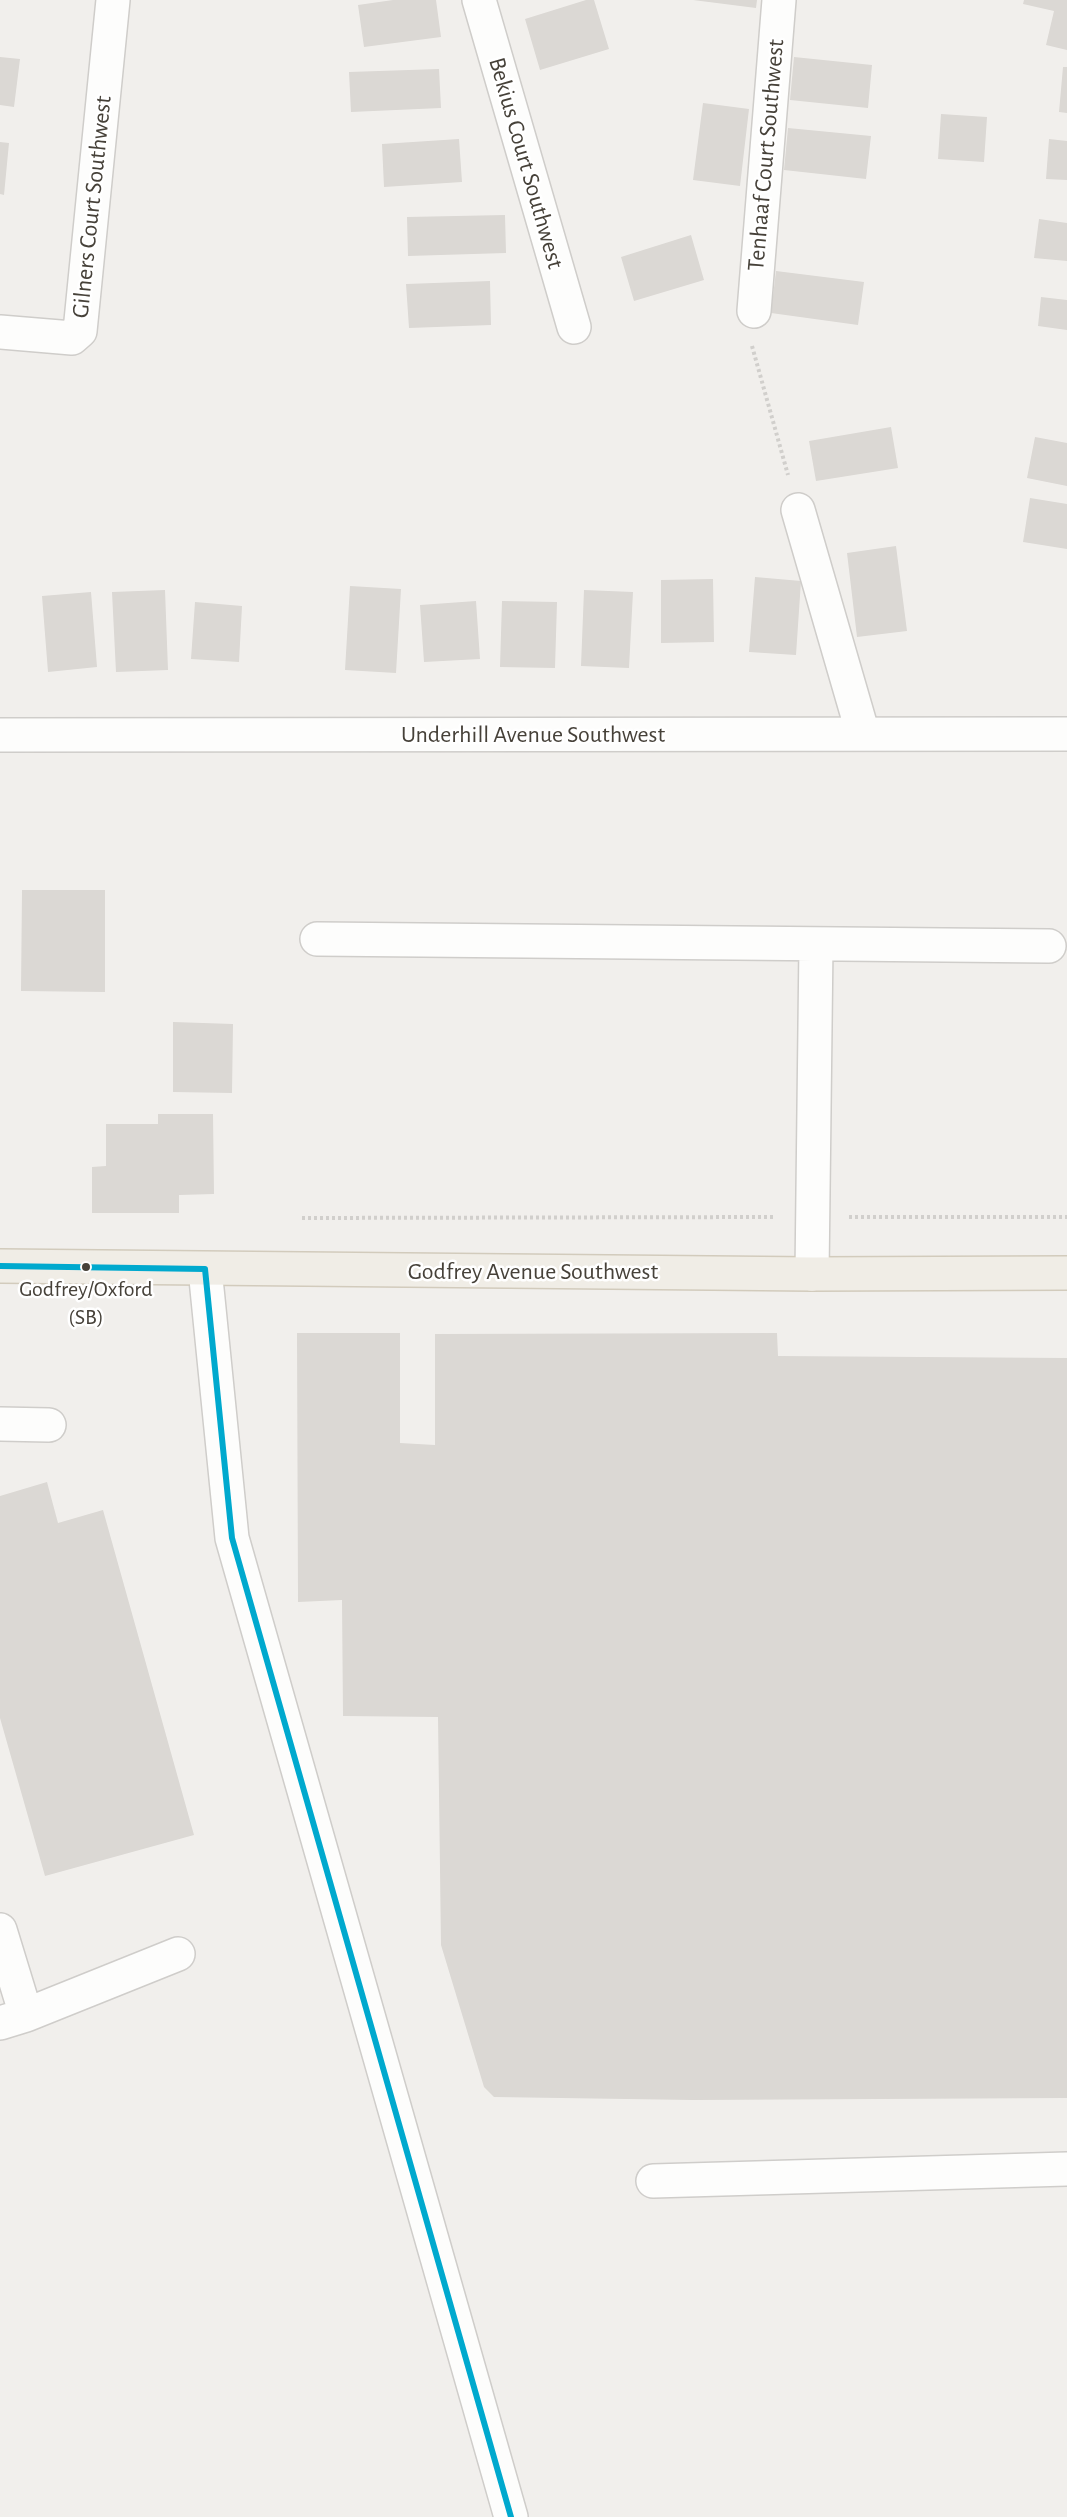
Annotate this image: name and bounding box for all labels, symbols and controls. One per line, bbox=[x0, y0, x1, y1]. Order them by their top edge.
street label: Tenhaaf Court Southwest bbox=[742, 38, 790, 272]
street label: Bekius Court Southwest bbox=[482, 54, 570, 272]
street label: Gilners Court Southwest bbox=[66, 94, 118, 320]
street label: Underhill Avenue Southwest bbox=[401, 721, 665, 749]
street label: Godfrey Avenue Southwest bbox=[408, 1258, 658, 1286]
marker: Godfrey/Oxford (SB) bbox=[80, 1261, 92, 1273]
place label: Godfrey/Oxford (SB) bbox=[19, 1276, 153, 1328]

